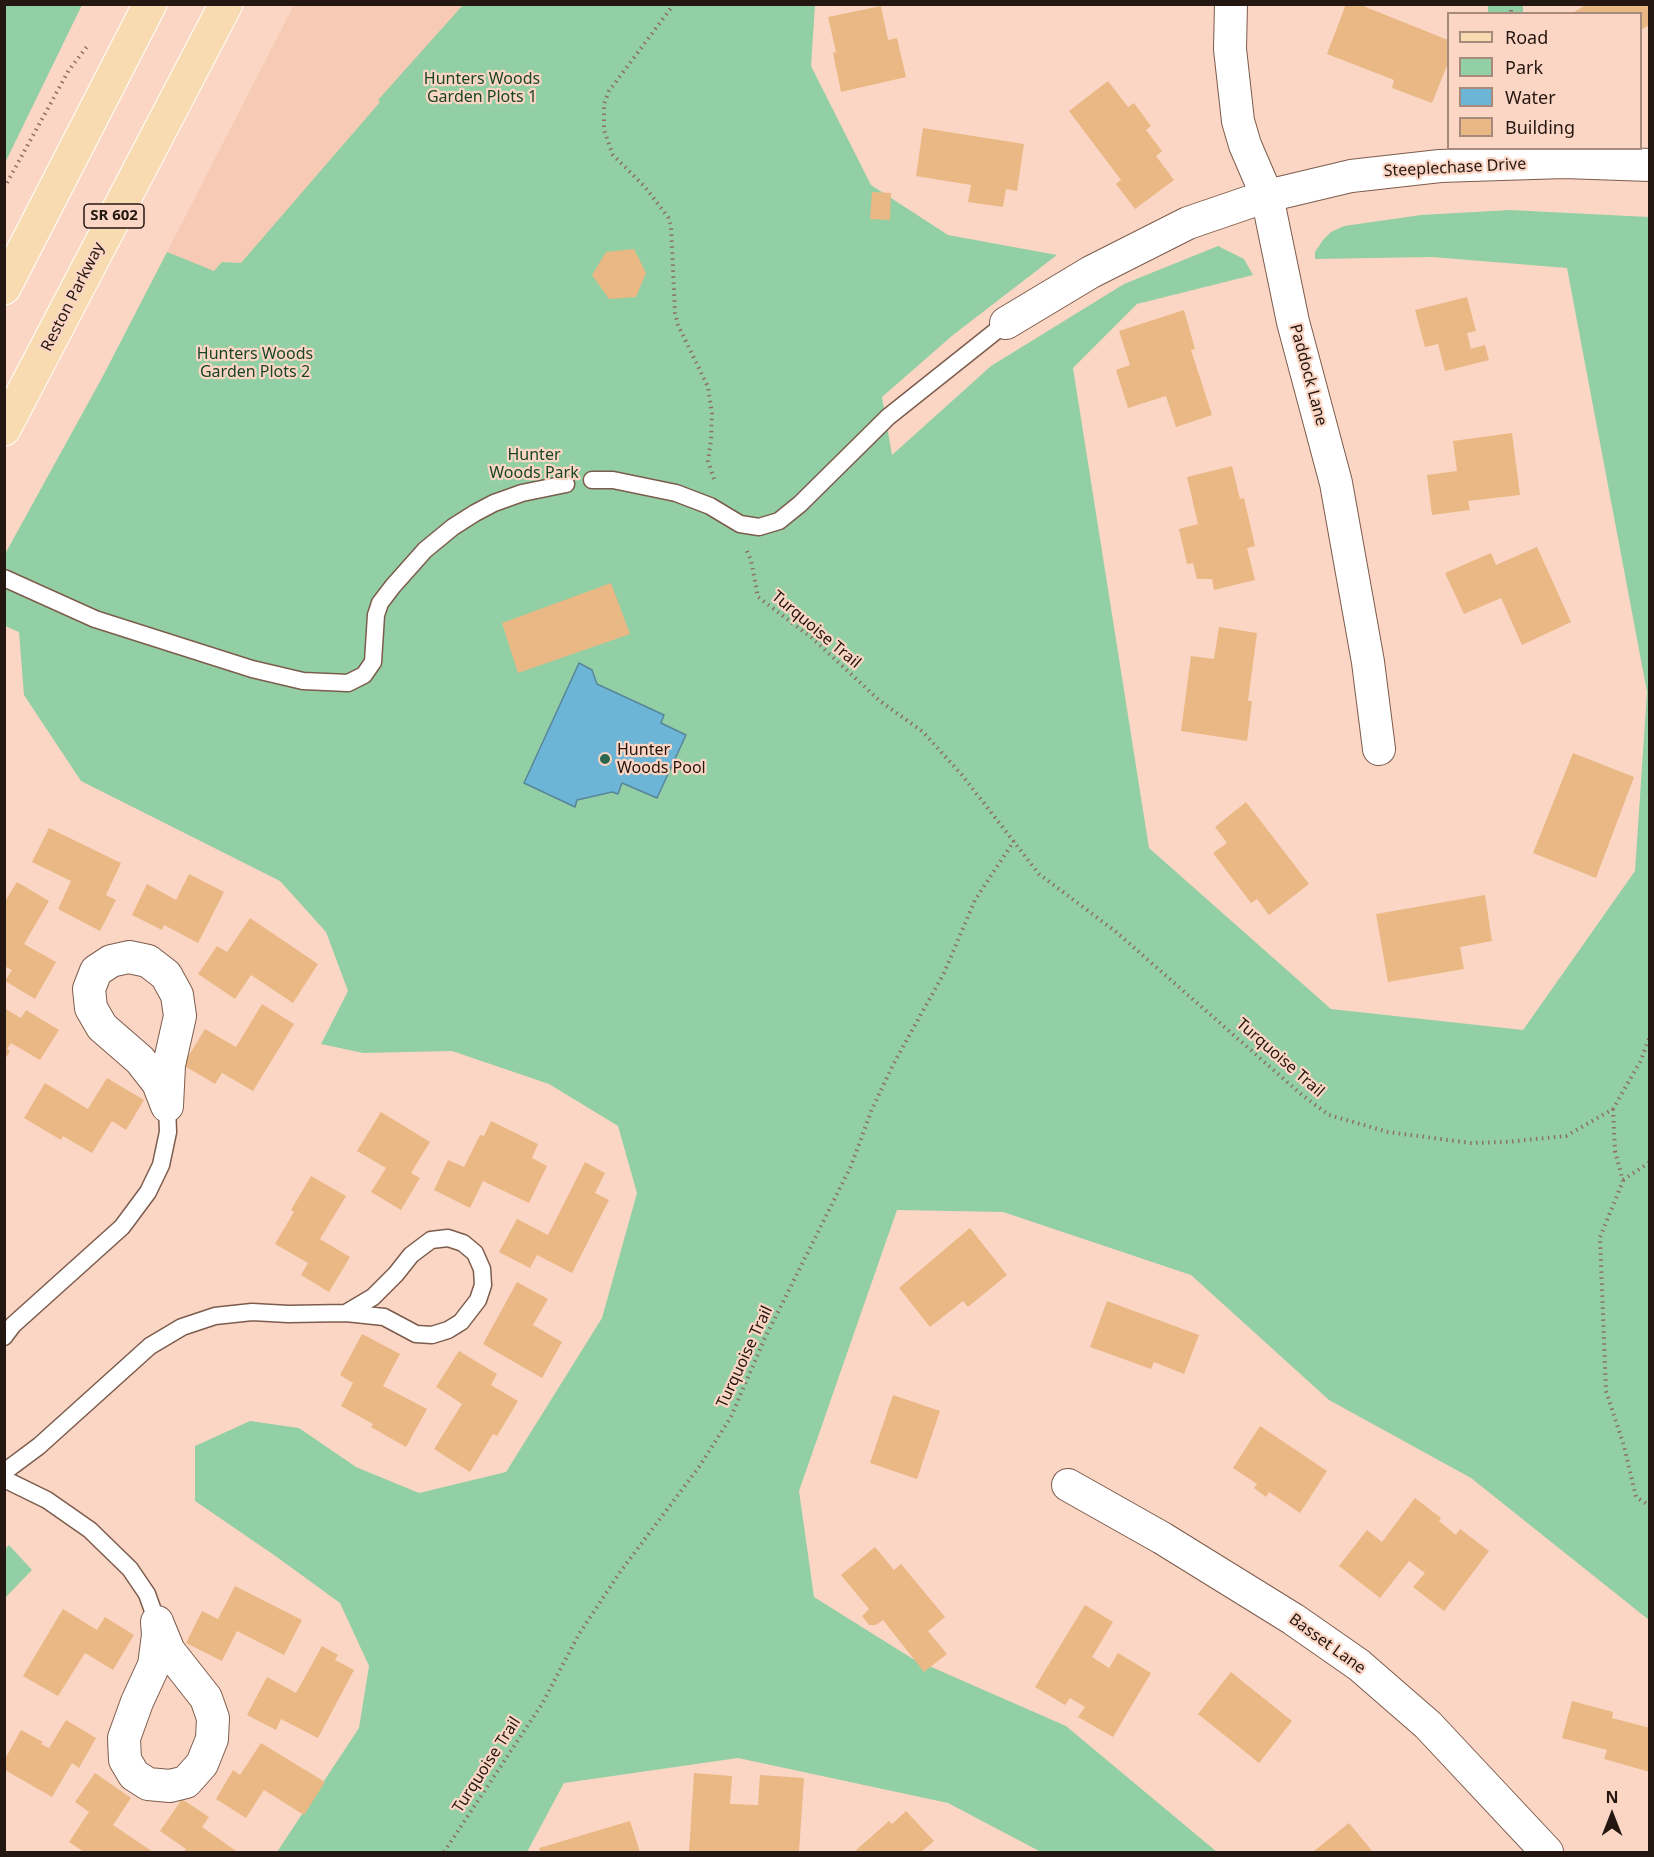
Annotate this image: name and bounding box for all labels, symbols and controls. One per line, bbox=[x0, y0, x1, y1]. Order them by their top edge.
legend bbox=[1447, 12, 1642, 150]
text: Road bbox=[1505, 25, 1548, 49]
text: Park bbox=[1505, 55, 1543, 79]
park label: Hunters Woods Garden Plots 1 bbox=[424, 69, 540, 107]
text: Water bbox=[1505, 85, 1556, 109]
text: Building bbox=[1505, 115, 1575, 139]
street label: Steeplechase Drive bbox=[1383, 155, 1527, 181]
road number: SR 602 bbox=[84, 204, 144, 228]
street label: Reston Parkway bbox=[37, 239, 109, 355]
street label: Paddock Lane bbox=[1285, 322, 1331, 428]
park label: Hunters Woods Garden Plots 2 bbox=[197, 344, 313, 382]
park label: Hunter Woods Park bbox=[489, 445, 579, 483]
street label: Turquoise Trail bbox=[768, 587, 864, 673]
place label: Hunter Woods Pool bbox=[617, 740, 706, 778]
marker: Hunter Woods Pool bbox=[598, 752, 612, 766]
street label: Turquoise Trail bbox=[1232, 1015, 1328, 1101]
street label: Turquoise Trail bbox=[713, 1303, 777, 1411]
street label: Basset Lane bbox=[1285, 1610, 1369, 1678]
street label: Turquoise Trail bbox=[449, 1714, 525, 1816]
north arrow bbox=[1582, 1785, 1642, 1845]
text: N bbox=[1605, 1786, 1619, 1808]

